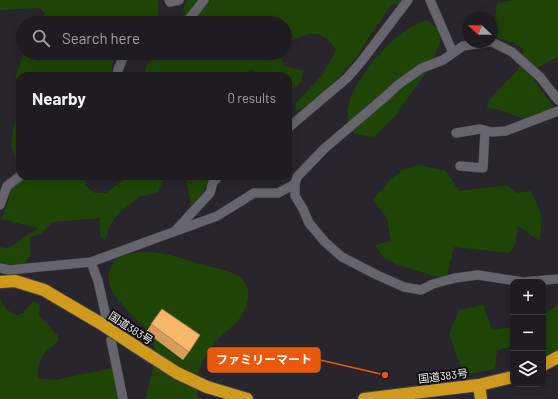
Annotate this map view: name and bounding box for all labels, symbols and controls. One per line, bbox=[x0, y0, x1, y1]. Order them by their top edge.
north arrow bbox=[462, 12, 498, 48]
search box bbox=[16, 16, 292, 60]
icon: search bbox=[30, 27, 52, 49]
text: Search here bbox=[62, 29, 140, 47]
text: Nearby bbox=[32, 88, 86, 108]
text: 0 results bbox=[227, 90, 276, 106]
map controls bbox=[510, 279, 546, 387]
button: + bbox=[510, 279, 546, 315]
street label: 国道383号 bbox=[107, 308, 156, 347]
button: − bbox=[510, 315, 546, 351]
callout: ファミリーマート bbox=[208, 348, 320, 372]
button: layers bbox=[510, 351, 546, 387]
text: ファミリーマート bbox=[216, 352, 312, 366]
street label: 国道383号 bbox=[417, 366, 469, 385]

